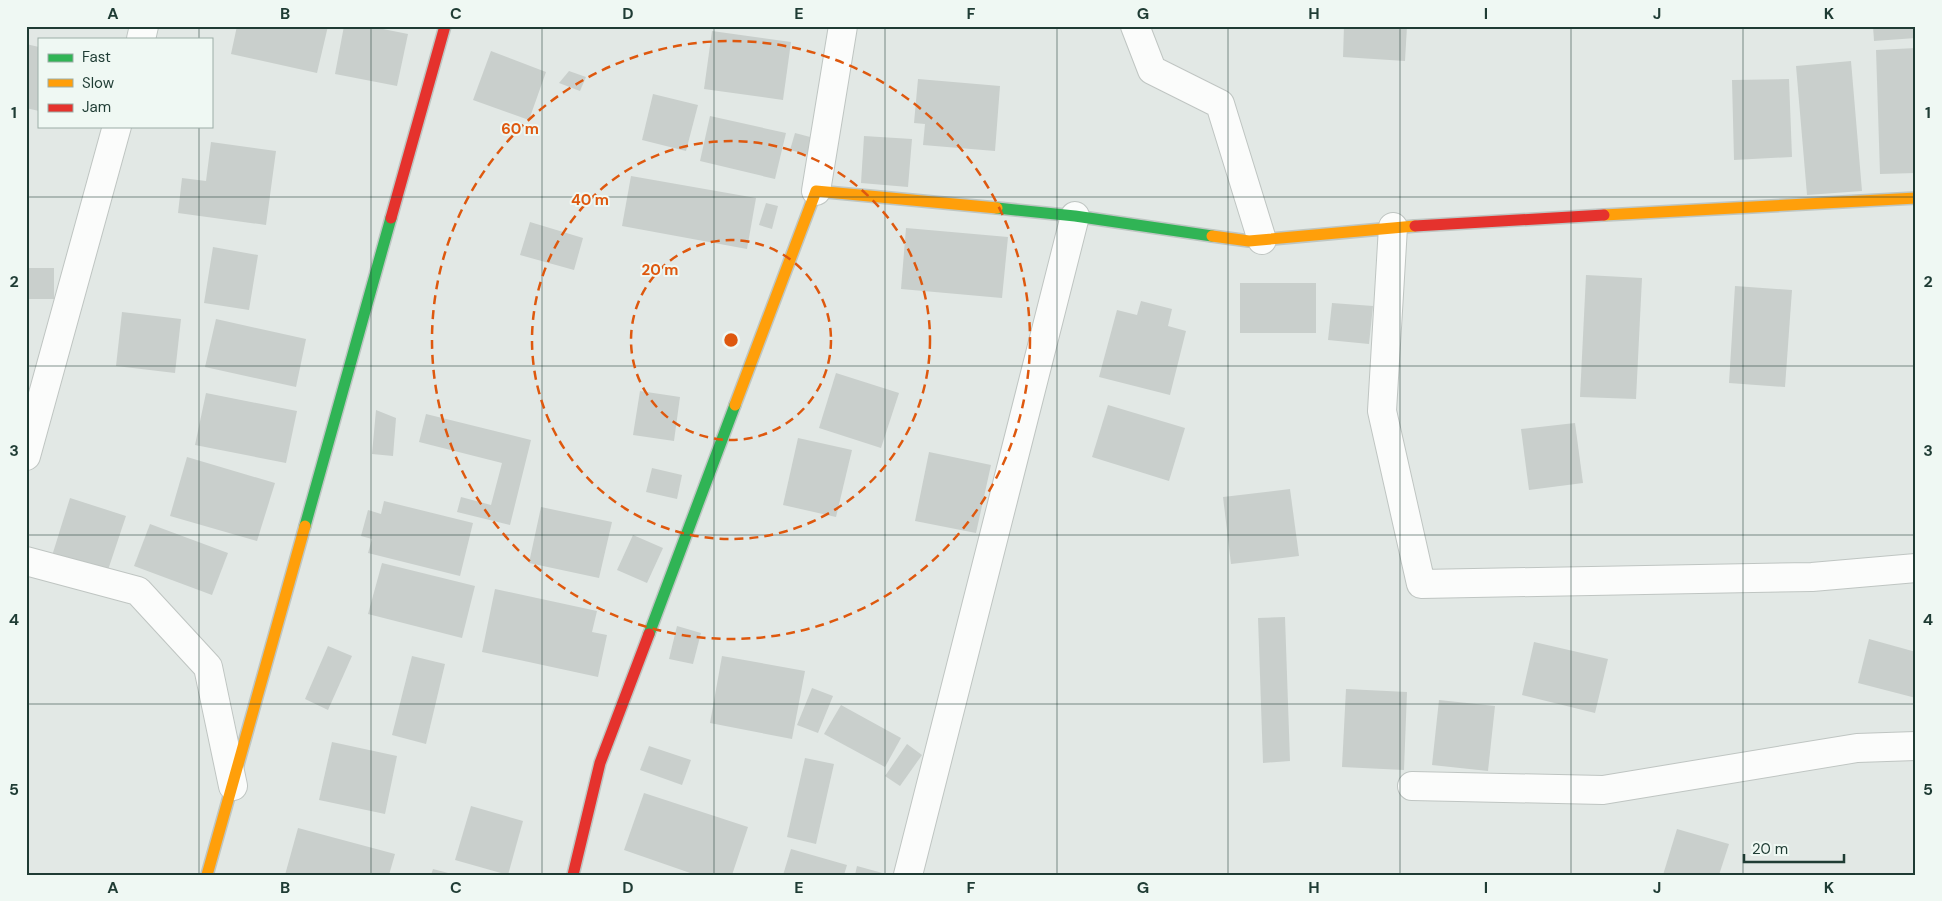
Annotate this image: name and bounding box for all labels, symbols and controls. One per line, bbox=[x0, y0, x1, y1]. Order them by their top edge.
text: A bbox=[107, 3, 119, 24]
text: B bbox=[280, 3, 290, 24]
text: C bbox=[450, 3, 462, 24]
text: D bbox=[622, 3, 634, 24]
text: E bbox=[794, 3, 804, 24]
text: F bbox=[967, 3, 976, 24]
text: G bbox=[1137, 3, 1149, 24]
text: H bbox=[1308, 3, 1320, 24]
text: I bbox=[1484, 3, 1488, 24]
text: J bbox=[1653, 3, 1661, 24]
text: K bbox=[1824, 3, 1835, 24]
legend bbox=[38, 38, 212, 128]
text: Fast bbox=[82, 47, 111, 67]
text: Slow bbox=[82, 73, 115, 93]
text: Jam bbox=[82, 97, 111, 117]
text: 1 bbox=[11, 102, 17, 123]
text: 1 bbox=[1925, 102, 1931, 123]
text: 60 m bbox=[501, 119, 539, 139]
text: 40 m bbox=[571, 190, 609, 210]
text: 20 m bbox=[642, 260, 678, 280]
text: 2 bbox=[9, 271, 19, 292]
text: 2 bbox=[1923, 271, 1933, 292]
centre of rings bbox=[722, 331, 740, 349]
text: 3 bbox=[9, 440, 19, 461]
text: 3 bbox=[1923, 440, 1933, 461]
text: 4 bbox=[9, 609, 19, 630]
text: 4 bbox=[1923, 609, 1933, 630]
text: 5 bbox=[9, 779, 19, 800]
text: 5 bbox=[1923, 779, 1933, 800]
scale bar bbox=[1744, 831, 1844, 863]
text: 20 m bbox=[1752, 839, 1788, 859]
text: A bbox=[107, 877, 119, 898]
text: B bbox=[280, 877, 290, 898]
text: C bbox=[450, 877, 462, 898]
text: D bbox=[622, 877, 634, 898]
text: E bbox=[794, 877, 804, 898]
text: F bbox=[967, 877, 976, 898]
text: G bbox=[1137, 877, 1149, 898]
text: H bbox=[1308, 877, 1320, 898]
text: I bbox=[1484, 877, 1488, 898]
text: J bbox=[1653, 877, 1661, 898]
text: K bbox=[1824, 877, 1835, 898]

